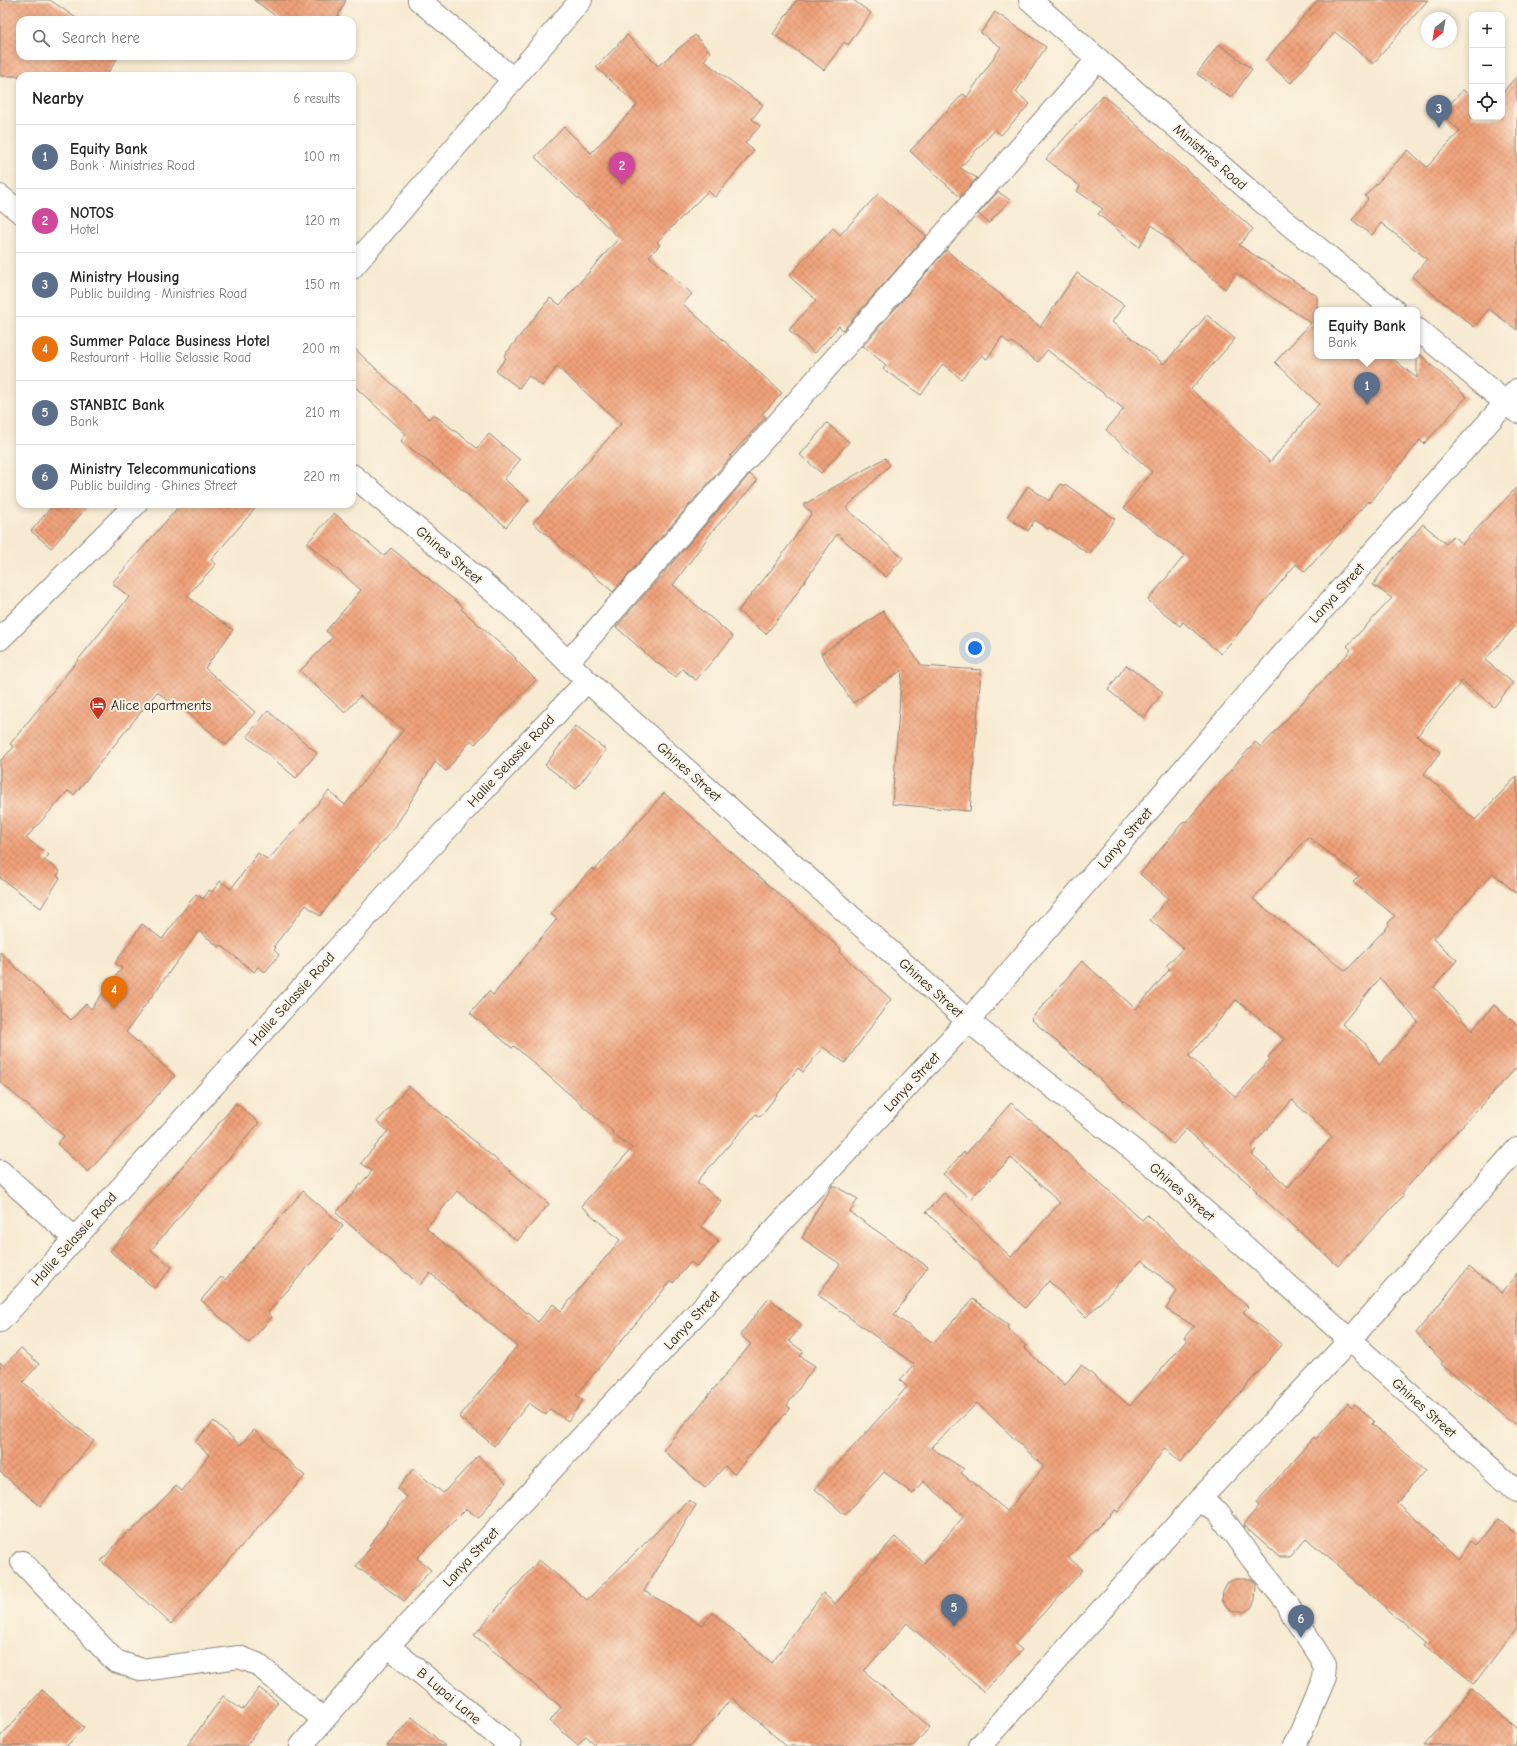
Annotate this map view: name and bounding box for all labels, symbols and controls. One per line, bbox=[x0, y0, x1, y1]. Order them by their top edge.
north arrow bbox=[1421, 12, 1457, 48]
map controls bbox=[1469, 12, 1505, 120]
button: + bbox=[1469, 12, 1505, 48]
search box bbox=[16, 16, 356, 60]
icon: search bbox=[30, 27, 52, 49]
text: Search here bbox=[62, 29, 140, 47]
button: − bbox=[1469, 48, 1505, 84]
button: locate bbox=[1469, 84, 1505, 120]
text: Nearby bbox=[32, 89, 83, 108]
text: 6 results bbox=[293, 91, 340, 106]
pin: 3 bbox=[1426, 95, 1452, 128]
street label: Ministries Road bbox=[1170, 120, 1250, 194]
text: Equity Bank bbox=[70, 140, 147, 158]
text: 1 bbox=[42, 149, 48, 164]
text: 100 m bbox=[304, 149, 340, 164]
pin: 2 bbox=[609, 152, 635, 185]
text: Bank · Ministries Road bbox=[70, 158, 195, 173]
text: NOTOS bbox=[70, 204, 114, 222]
text: 2 bbox=[42, 213, 48, 228]
text: 120 m bbox=[305, 213, 340, 228]
text: Hotel bbox=[70, 222, 99, 237]
text: Ministry Housing bbox=[70, 268, 180, 286]
text: 3 bbox=[42, 277, 48, 292]
text: 150 m bbox=[305, 277, 340, 292]
text: Public building · Ministries Road bbox=[70, 286, 247, 301]
popup bbox=[1314, 307, 1420, 359]
text: Equity Bank bbox=[1328, 317, 1406, 335]
text: Summer Palace Business Hotel bbox=[70, 332, 270, 350]
text: Bank bbox=[1328, 335, 1357, 350]
text: 4 bbox=[42, 341, 48, 356]
text: 200 m bbox=[302, 341, 340, 356]
text: Restaurant · Hallie Selassie Road bbox=[70, 350, 251, 365]
pin: 1 bbox=[1354, 372, 1380, 405]
text: STANBIC Bank bbox=[70, 396, 164, 414]
text: 5 bbox=[42, 405, 48, 420]
text: 210 m bbox=[305, 405, 340, 420]
text: Bank bbox=[70, 414, 98, 429]
text: Ministry Telecommunications bbox=[70, 460, 256, 478]
text: 6 bbox=[42, 469, 48, 484]
text: 220 m bbox=[303, 469, 340, 484]
text: Public building · Ghines Street bbox=[70, 478, 237, 493]
street label: Ghines Street bbox=[412, 522, 486, 588]
street label: Lanya Street bbox=[1306, 559, 1369, 626]
your location bbox=[965, 638, 985, 658]
hotel icon: Alice apartments bbox=[88, 695, 108, 720]
place label: Alice apartments bbox=[111, 697, 212, 714]
street label: Hallie Selassie Road bbox=[464, 711, 558, 811]
street label: Ghines Street bbox=[653, 739, 726, 806]
street label: Lanya Street bbox=[1094, 803, 1157, 872]
street label: Hallie Selassie Road bbox=[245, 949, 339, 1049]
street label: Ghines Street bbox=[895, 955, 968, 1022]
pin: 4 bbox=[101, 976, 127, 1009]
street label: Lanya Street bbox=[880, 1048, 944, 1115]
street label: Ghines Street bbox=[1146, 1159, 1219, 1226]
street label: Hallie Selassie Road bbox=[27, 1189, 121, 1289]
street label: Lanya Street bbox=[660, 1286, 724, 1353]
street label: Ghines Street bbox=[1388, 1375, 1461, 1442]
street label: Lanya Street bbox=[439, 1523, 503, 1590]
pin: 5 bbox=[941, 1594, 967, 1627]
pin: 6 bbox=[1288, 1605, 1314, 1638]
street label: B Lupai Lane bbox=[413, 1664, 485, 1728]

